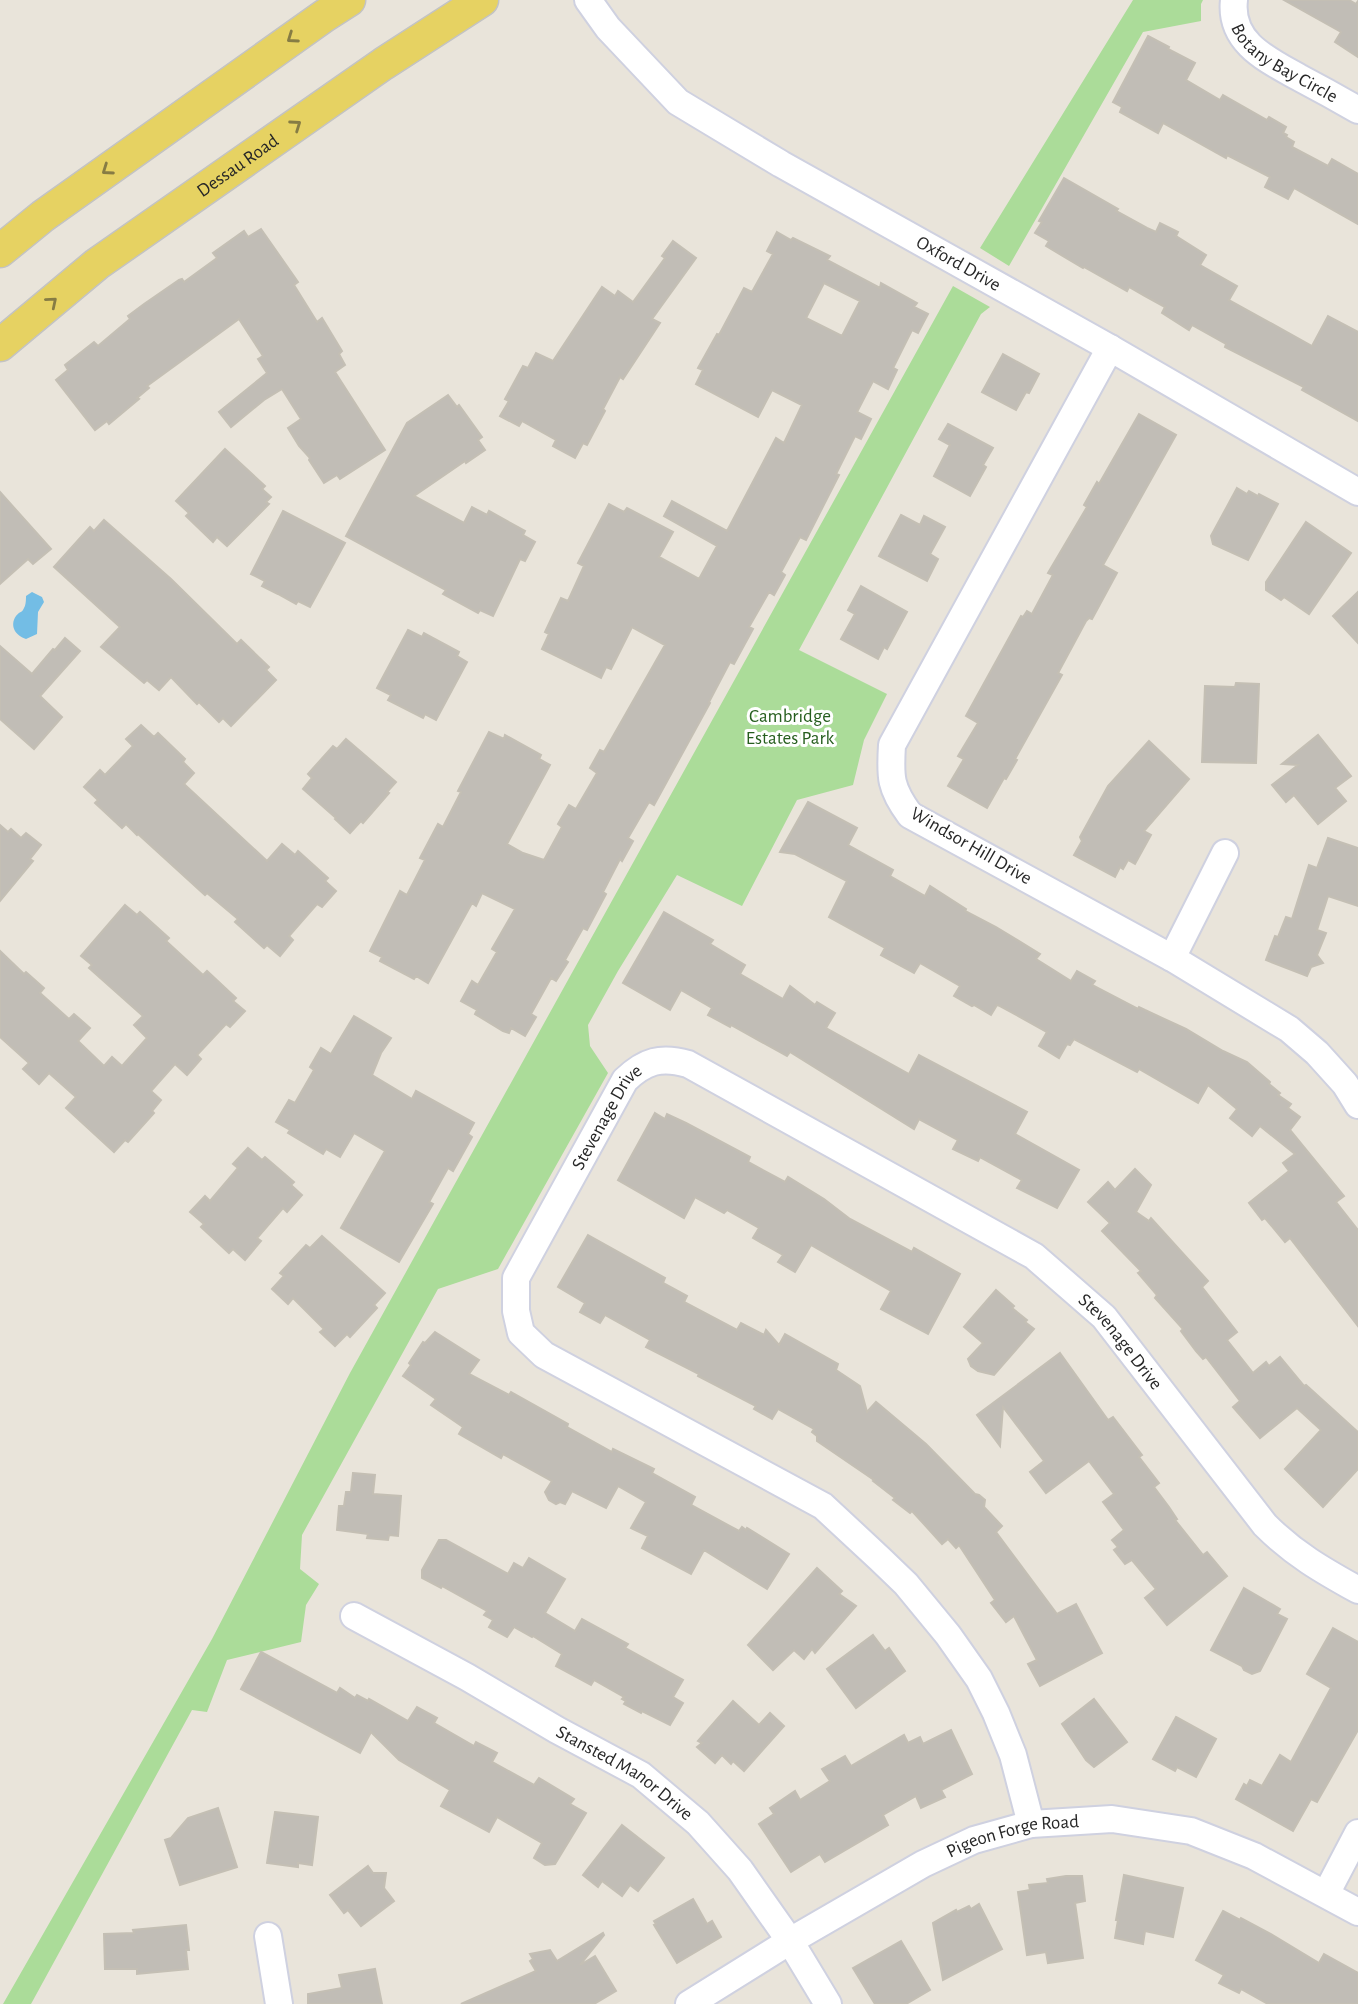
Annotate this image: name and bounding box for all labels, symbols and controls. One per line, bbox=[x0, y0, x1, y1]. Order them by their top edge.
street label: Botany Bay Circle bbox=[1228, 21, 1341, 106]
one-way arrow bbox=[287, 30, 300, 42]
one-way arrow bbox=[288, 121, 301, 133]
street label: Dessau Road bbox=[193, 131, 282, 201]
one-way arrow bbox=[102, 162, 115, 174]
street label: Oxford Drive bbox=[913, 232, 1004, 294]
one-way arrow bbox=[45, 297, 57, 310]
park label: Cambridge Estates Park bbox=[746, 707, 835, 748]
street label: Windsor Hill Drive bbox=[907, 804, 1035, 888]
street label: Stevenage Drive bbox=[568, 1060, 645, 1173]
street label: Stevenage Drive bbox=[1075, 1290, 1166, 1393]
street label: Stansted Manor Drive bbox=[553, 1722, 696, 1824]
street label: Pigeon Forge Road bbox=[943, 1812, 1080, 1861]

